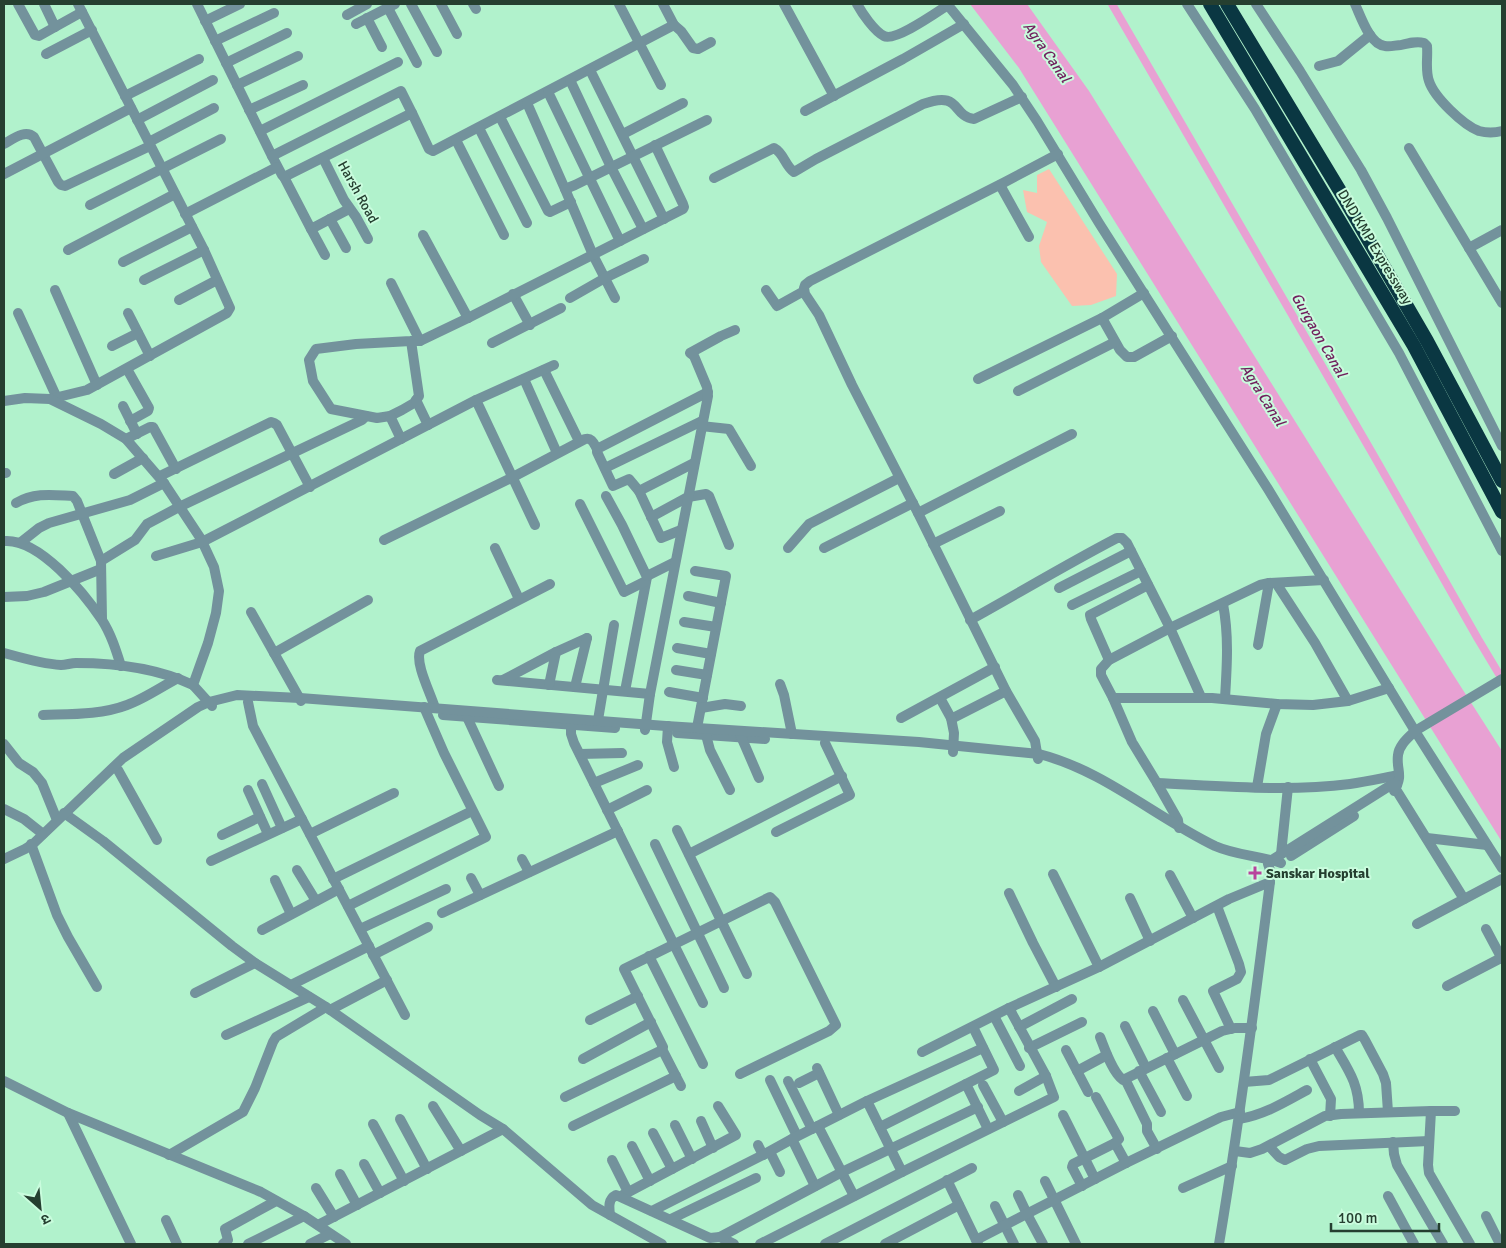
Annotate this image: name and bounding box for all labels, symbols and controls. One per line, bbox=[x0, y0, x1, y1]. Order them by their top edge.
water label: Agra Canal bbox=[1020, 18, 1075, 87]
street label: Harsh Road bbox=[334, 158, 382, 226]
street label: DND KMP Expressway bbox=[1334, 187, 1416, 308]
water label: Gurgaon Canal bbox=[1288, 289, 1351, 382]
water label: Agra Canal bbox=[1237, 361, 1290, 431]
place label: Sanskar Hospital bbox=[1266, 865, 1370, 882]
marker: Sanskar Hospital bbox=[1248, 866, 1262, 880]
north arrow bbox=[15, 1183, 65, 1233]
scale bar bbox=[1331, 1200, 1438, 1232]
text: 100 m bbox=[1338, 1209, 1378, 1227]
text: उ bbox=[37, 1210, 53, 1229]

